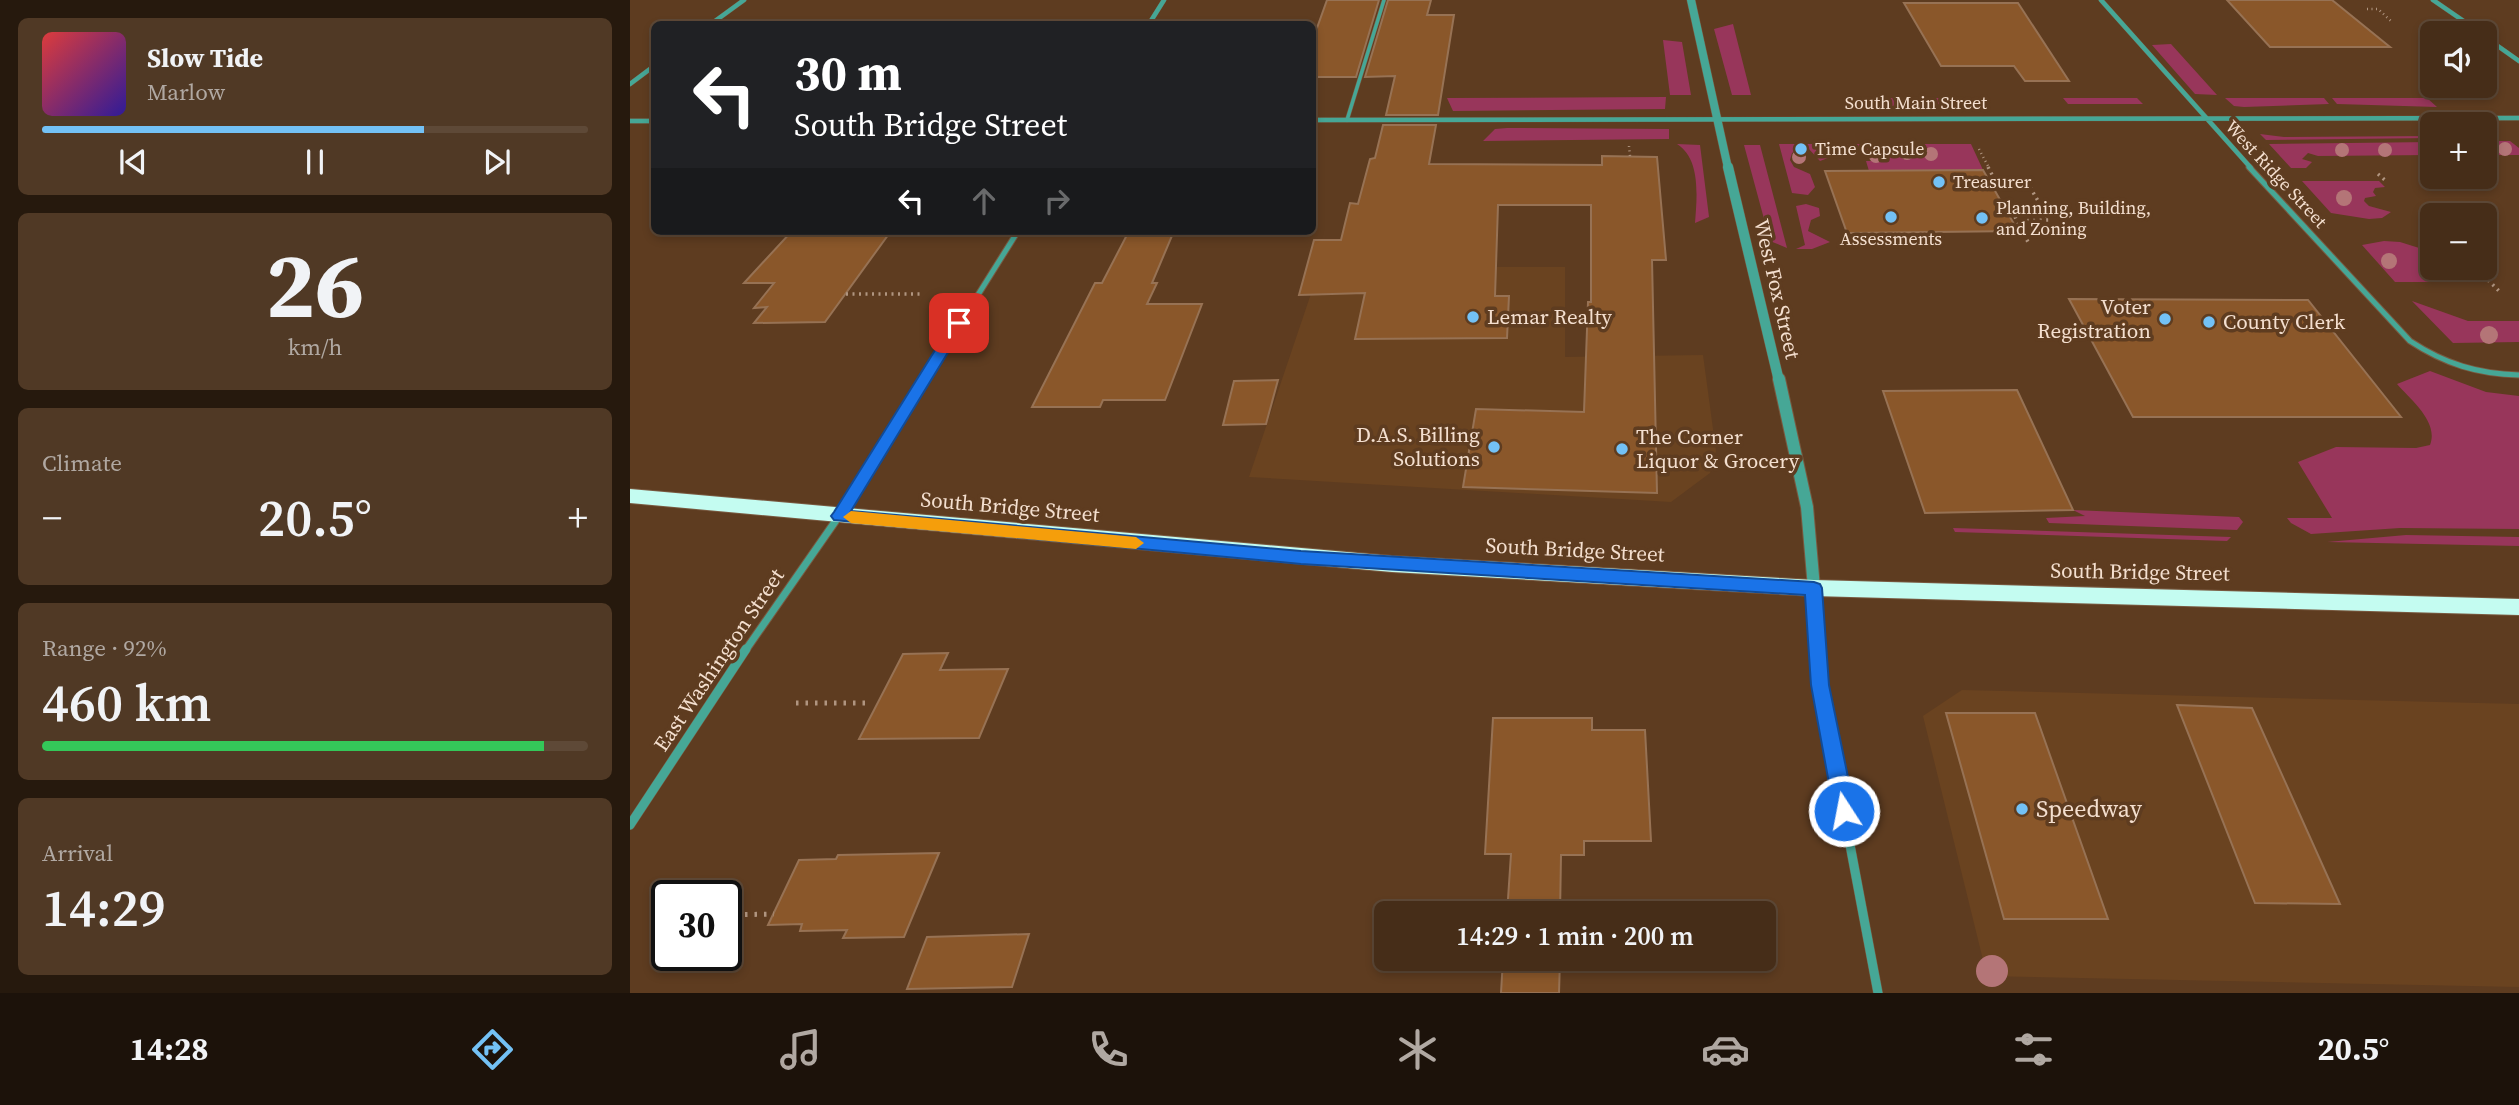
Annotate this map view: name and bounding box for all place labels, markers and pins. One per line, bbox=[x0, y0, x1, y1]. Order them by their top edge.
place label: Time Capsule bbox=[1815, 136, 1924, 161]
marker: Time Capsule bbox=[1793, 141, 1809, 157]
place label: Treasurer bbox=[1953, 169, 2032, 194]
marker: Treasurer bbox=[1931, 174, 1947, 190]
place label: Planning, Building, and Zoning bbox=[1996, 195, 2151, 241]
marker: Assessments bbox=[1883, 209, 1899, 225]
marker: Planning, Building, and Zoning bbox=[1974, 210, 1990, 226]
place label: Assessments bbox=[1840, 226, 1942, 251]
place label: Voter Registration bbox=[2037, 292, 2151, 345]
pin bbox=[929, 293, 989, 353]
place label: Lemar Realty bbox=[1487, 302, 1612, 331]
place label: County Clerk bbox=[2223, 307, 2346, 336]
marker: Lemar Realty bbox=[1465, 309, 1481, 325]
marker: Voter Registration bbox=[2157, 311, 2173, 327]
marker: County Clerk bbox=[2201, 314, 2217, 330]
place label: D.A.S. Billing Solutions bbox=[1356, 420, 1480, 473]
place label: The Corner Liquor & Grocery bbox=[1636, 422, 1799, 475]
marker: D.A.S. Billing Solutions bbox=[1486, 439, 1502, 455]
marker: The Corner Liquor & Grocery bbox=[1614, 441, 1630, 457]
place label: Speedway bbox=[2036, 792, 2143, 825]
marker: Speedway bbox=[2014, 801, 2030, 817]

